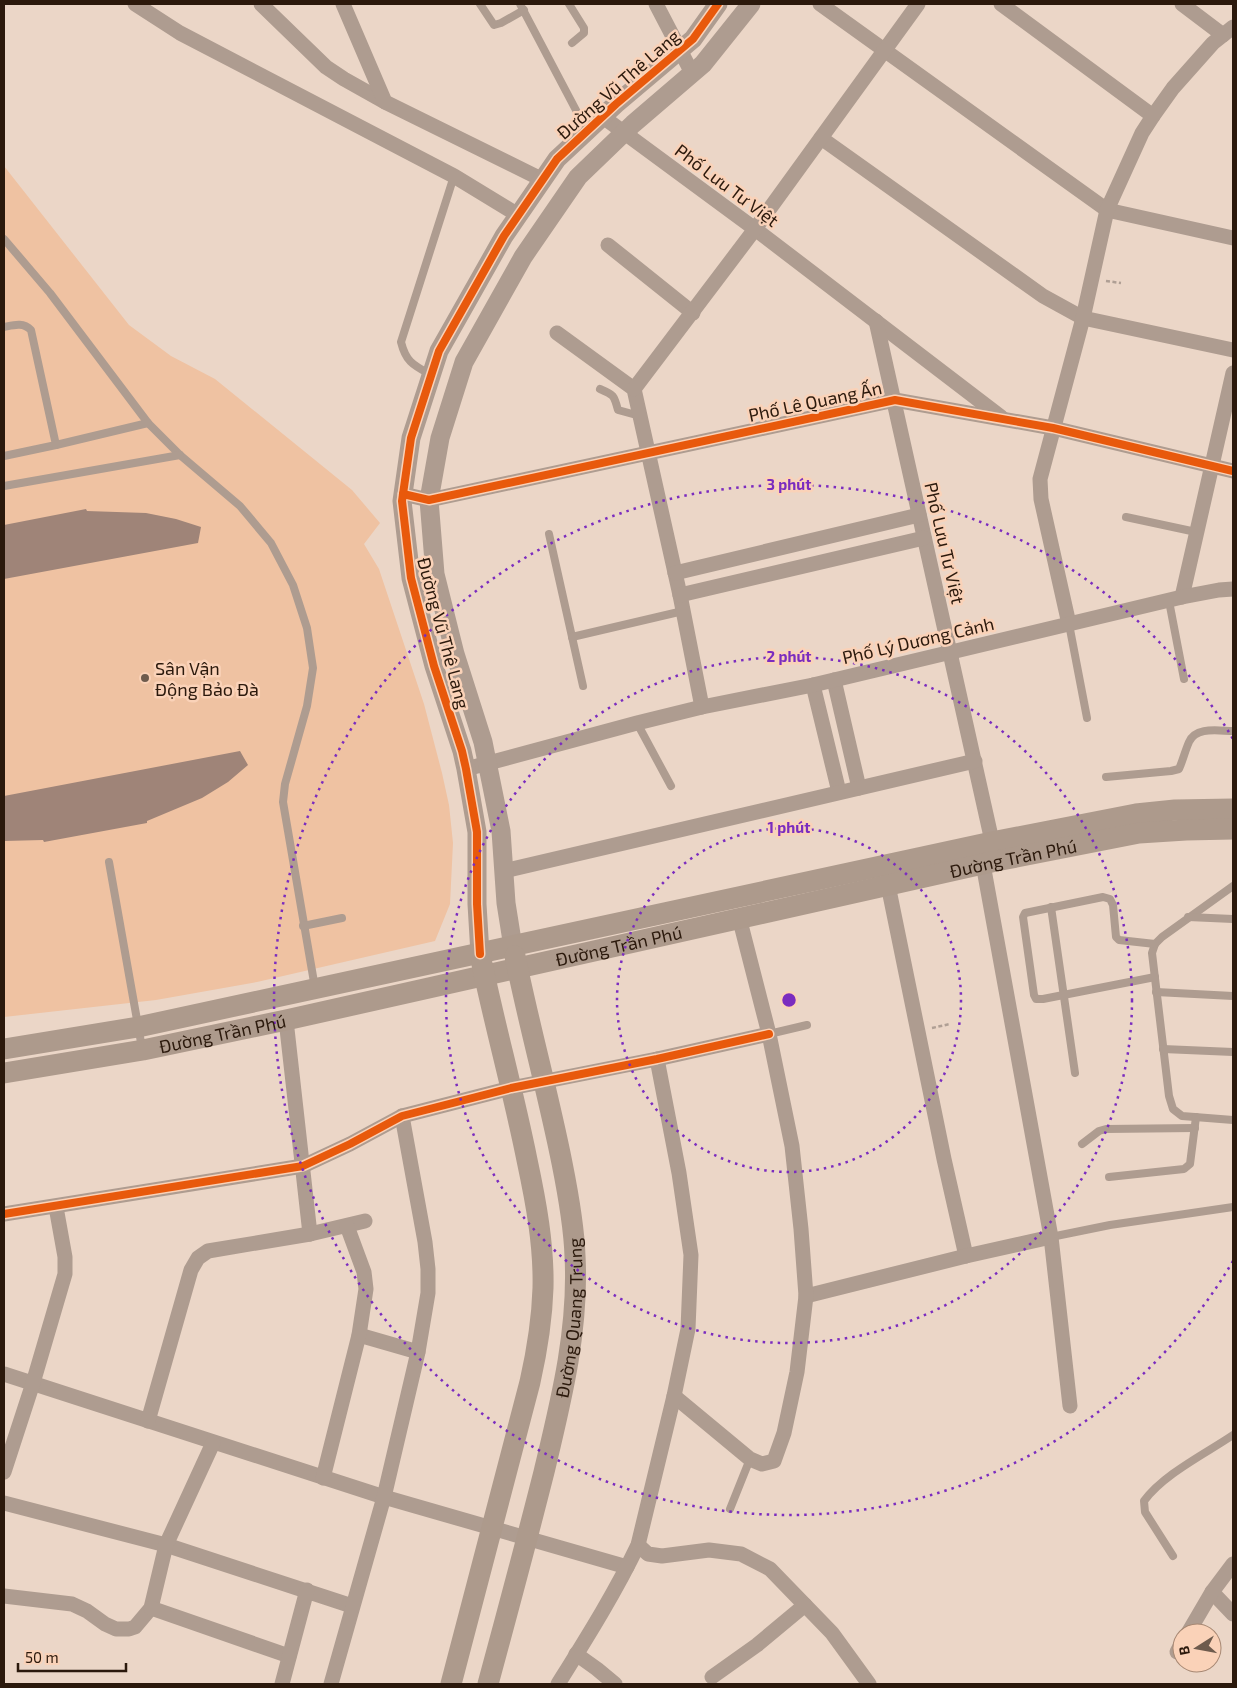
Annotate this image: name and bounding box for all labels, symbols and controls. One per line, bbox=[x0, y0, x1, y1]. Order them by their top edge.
street label: Đường Vũ Thê Lang bbox=[552, 25, 684, 143]
street label: Phố Lưu Tư Việt bbox=[671, 139, 783, 231]
street label: Phố Lê Quang Ấn bbox=[746, 376, 884, 426]
text: 3 phút bbox=[767, 475, 811, 493]
street label: Phố Lưu Tư Việt bbox=[920, 480, 970, 606]
street label: Đường Vũ Thê Lang bbox=[413, 555, 475, 711]
street label: Phố Lý Dương Cảnh bbox=[840, 612, 996, 668]
text: 2 phút bbox=[766, 647, 812, 665]
place label: Sân Vận Động Bảo Đà bbox=[155, 657, 259, 700]
marker: Sân Vận Động Bảo Đà bbox=[139, 672, 151, 684]
text: 1 phút bbox=[768, 818, 810, 836]
street label: Đường Trần Phú bbox=[948, 834, 1079, 882]
street label: Đường Trần Phú bbox=[553, 921, 684, 970]
centre of rings bbox=[780, 991, 798, 1009]
street label: Đường Trần Phú bbox=[157, 1009, 288, 1057]
street label: Đường Quang Trung bbox=[550, 1237, 587, 1400]
north arrow bbox=[1172, 1623, 1222, 1673]
scale bar bbox=[18, 1640, 125, 1672]
text: B bbox=[1175, 1645, 1193, 1657]
text: 50 m bbox=[25, 1648, 59, 1666]

